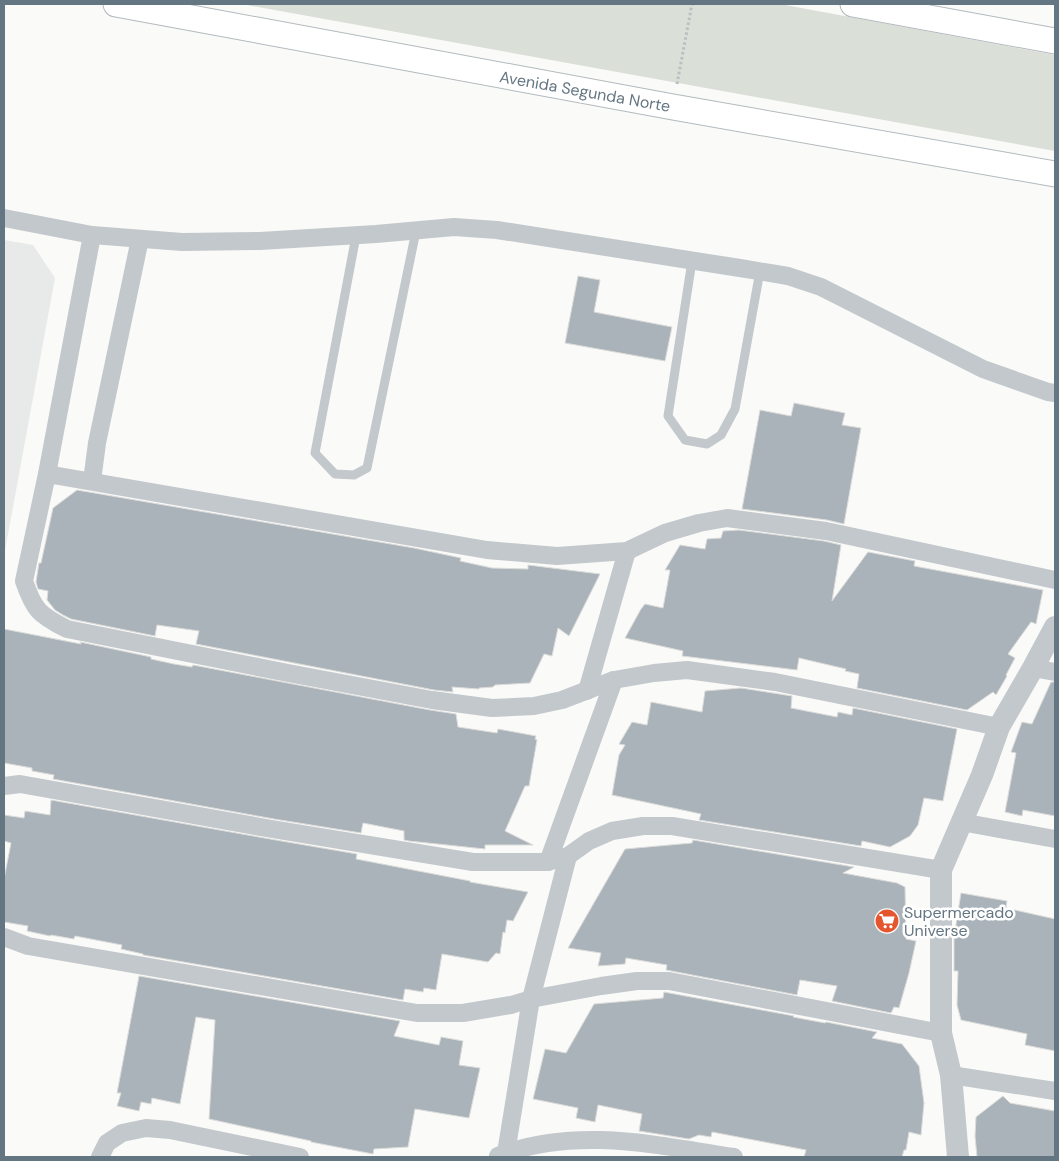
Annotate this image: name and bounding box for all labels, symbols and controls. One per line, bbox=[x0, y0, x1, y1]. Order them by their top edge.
street label: Avenida Segunda Norte bbox=[498, 66, 672, 117]
place label: Supermercado Universe bbox=[904, 902, 1014, 941]
supermarket icon: Supermercado Universe bbox=[874, 908, 900, 934]

